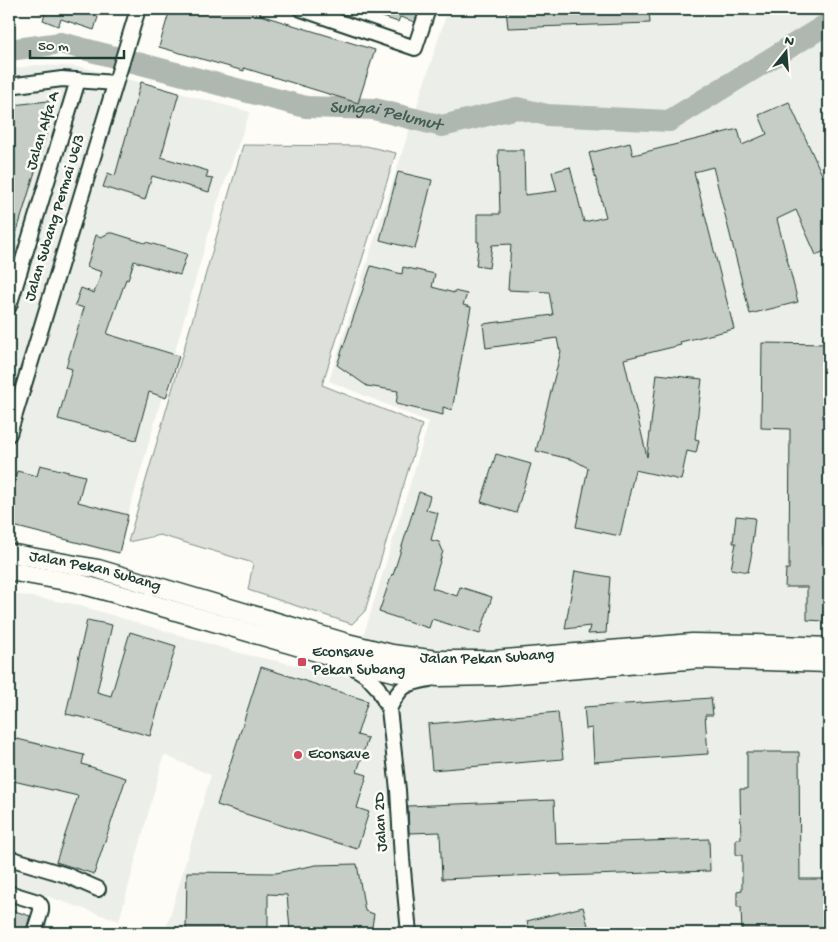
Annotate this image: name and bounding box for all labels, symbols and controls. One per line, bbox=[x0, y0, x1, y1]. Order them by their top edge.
scale bar bbox=[30, 28, 124, 60]
north arrow bbox=[760, 28, 810, 78]
text: N bbox=[782, 32, 796, 51]
text: 50 m bbox=[38, 38, 69, 56]
street label: Jalan Alfa A bbox=[23, 88, 65, 173]
water label: Sungai Pelumut bbox=[329, 97, 447, 137]
street label: Jalan Subang Permai U6/3 bbox=[22, 132, 90, 304]
street label: Jalan Pekan Subang bbox=[28, 547, 163, 597]
place label: Econsave Pekan Subang bbox=[311, 644, 405, 681]
street label: Jalan Pekan Subang bbox=[419, 645, 555, 670]
marker: Econsave Pekan Subang bbox=[296, 656, 308, 668]
place label: Econsave bbox=[308, 746, 370, 765]
marker: Econsave bbox=[292, 749, 304, 761]
street label: Jalan 2D bbox=[371, 791, 393, 852]

